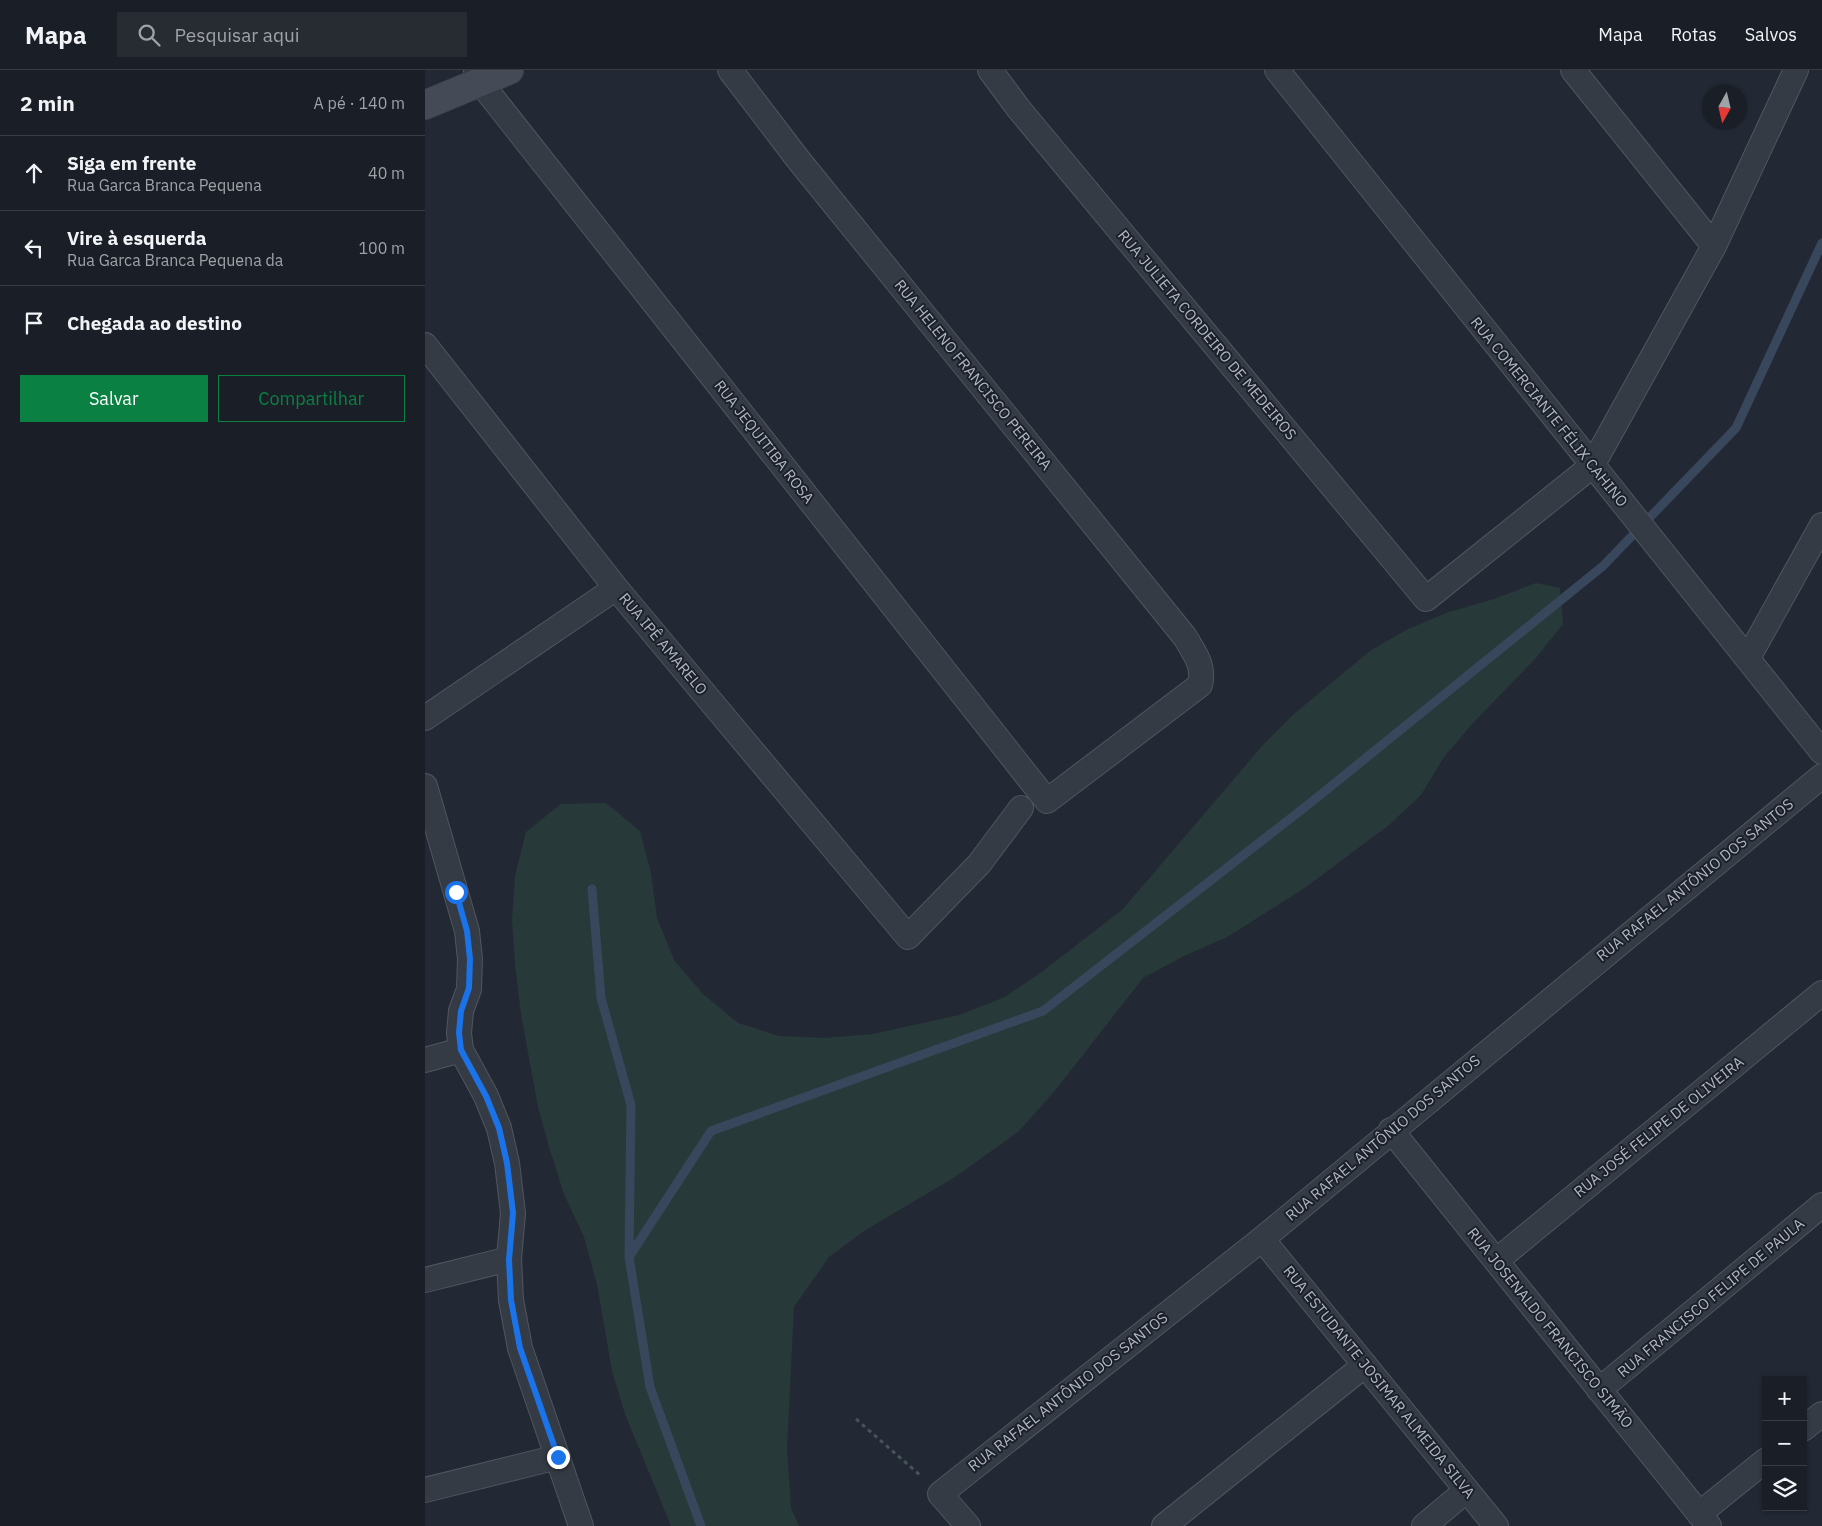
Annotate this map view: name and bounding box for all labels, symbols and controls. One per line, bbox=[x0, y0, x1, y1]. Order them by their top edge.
search box bbox=[117, 12, 467, 57]
text: Mapa bbox=[25, 19, 87, 51]
icon: search bbox=[135, 21, 163, 49]
text: Pesquisar aqui bbox=[175, 23, 300, 47]
text: Mapa bbox=[1598, 23, 1643, 46]
text: Rotas bbox=[1671, 23, 1717, 46]
text: Salvos bbox=[1745, 23, 1797, 46]
north arrow bbox=[1702, 85, 1747, 130]
text: 2 min bbox=[20, 89, 75, 117]
text: A pé · 140 m bbox=[314, 93, 405, 113]
text: Siga em frente bbox=[67, 151, 197, 175]
icon: ahead bbox=[20, 159, 48, 187]
text: 40 m bbox=[368, 163, 405, 183]
text: Rua Garca Branca Pequena bbox=[67, 175, 262, 195]
text: Vire à esquerda bbox=[67, 226, 207, 250]
street label: RUA JULIETA CORDEIRO DE MEDEIROS bbox=[1114, 226, 1301, 443]
icon: left bbox=[20, 234, 48, 262]
text: 100 m bbox=[358, 238, 405, 258]
text: Rua Garca Branca Pequena da bbox=[67, 250, 283, 270]
street label: RUA HELENO FRANCISCO PEREIRA bbox=[891, 276, 1056, 474]
icon: arrive bbox=[20, 309, 48, 337]
text: Chegada ao destino bbox=[67, 311, 242, 335]
street label: RUA COMERCIANTE FÉLIX CAHINO bbox=[1467, 313, 1632, 511]
button: Salvar bbox=[20, 375, 208, 422]
button: Compartilhar bbox=[218, 375, 405, 422]
street label: RUA JEQUITIBA ROSA bbox=[710, 376, 819, 507]
street label: RUA IPÊ AMARELO bbox=[615, 589, 712, 699]
street label: RUA RAFAEL ANTÔNIO DOS SANTOS bbox=[1592, 794, 1797, 965]
route start bbox=[445, 881, 468, 904]
street label: RUA RAFAEL ANTÔNIO DOS SANTOS bbox=[1281, 1051, 1484, 1225]
street label: RUA JOSÉ FELIPE DE OLIVEIRA bbox=[1570, 1052, 1748, 1201]
street label: RUA FRANCISCO FELIPE DE PAULA bbox=[1613, 1214, 1808, 1381]
street label: RUA JOSENALDO FRANCISCO SIMÃO bbox=[1463, 1224, 1637, 1432]
street label: RUA ESTUDANTE JOSIMAR ALMEIDA SILVA bbox=[1279, 1261, 1480, 1502]
street label: RUA RAFAEL ANTÔNIO DOS SANTOS bbox=[964, 1308, 1171, 1476]
map controls bbox=[1762, 1376, 1807, 1511]
button: + bbox=[1762, 1376, 1807, 1421]
button: − bbox=[1762, 1421, 1807, 1466]
route end bbox=[547, 1446, 570, 1469]
button: layers bbox=[1762, 1466, 1807, 1511]

